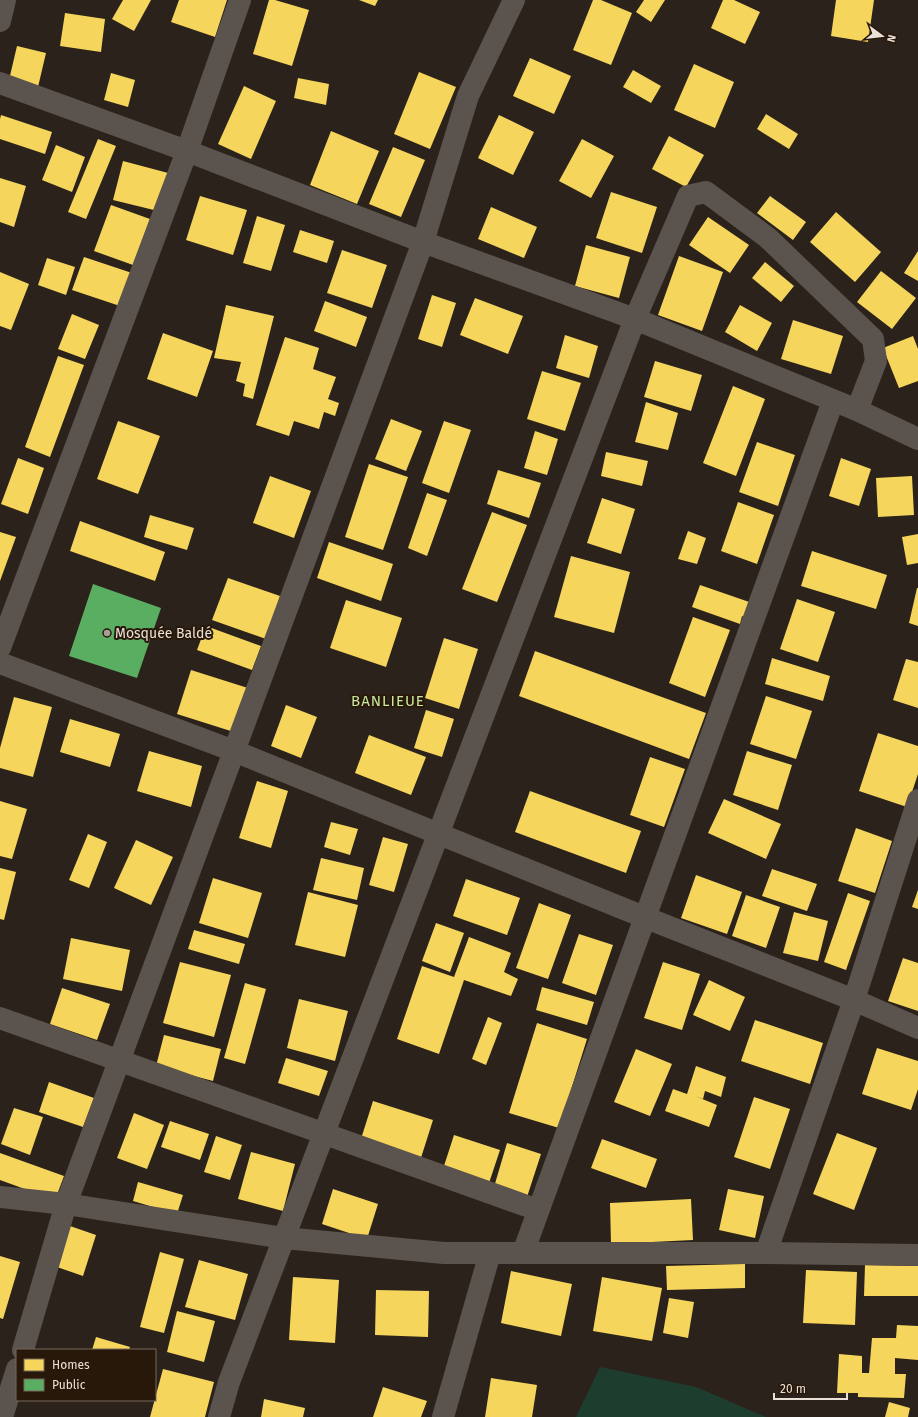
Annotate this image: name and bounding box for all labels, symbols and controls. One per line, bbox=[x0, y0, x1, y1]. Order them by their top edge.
north arrow bbox=[862, 16, 902, 56]
text: N bbox=[884, 33, 898, 44]
place label: Mosquée Baldé bbox=[115, 625, 212, 642]
marker: Mosquée Baldé bbox=[102, 628, 112, 638]
district label: BANLIEUE bbox=[351, 692, 425, 710]
legend bbox=[16, 1349, 156, 1401]
text: Homes bbox=[52, 1358, 90, 1372]
scale bar bbox=[774, 1375, 847, 1401]
text: Public bbox=[52, 1378, 86, 1392]
text: 20 m bbox=[780, 1382, 806, 1396]

